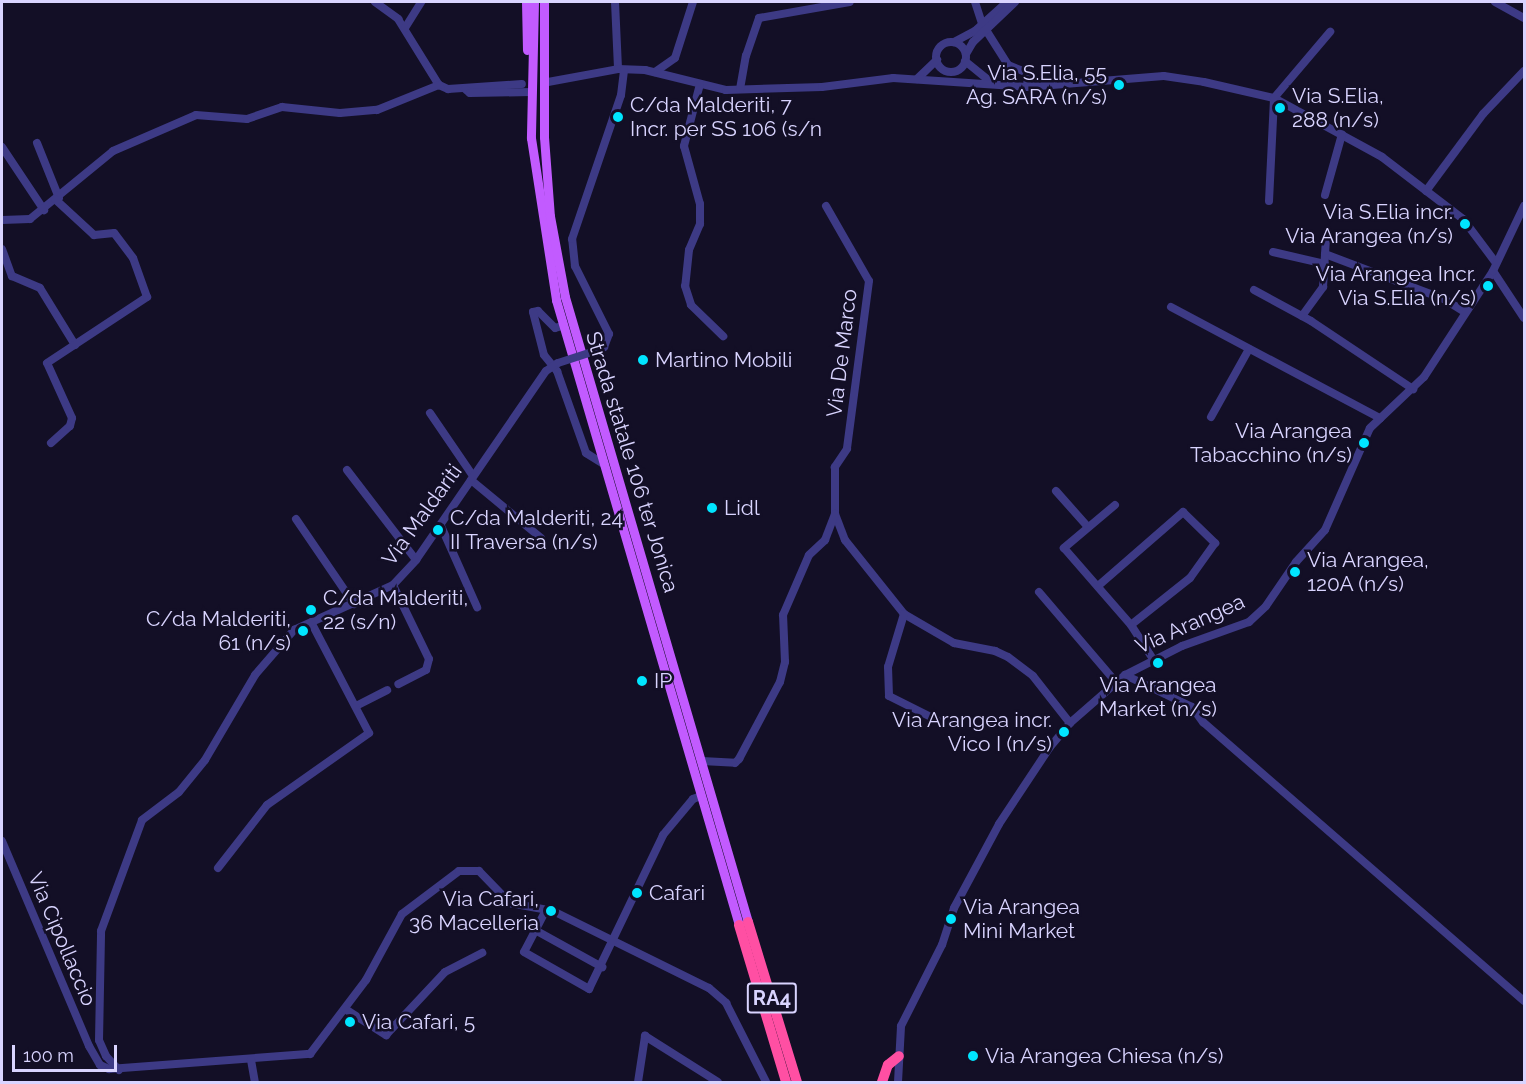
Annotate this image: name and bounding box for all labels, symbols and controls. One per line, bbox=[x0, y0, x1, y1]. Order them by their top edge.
place label: Via S.Elia, 55 Ag. SARA (n/s) bbox=[965, 60, 1107, 110]
marker: Via S.Elia, 55 Ag. SARA (n/s) bbox=[1112, 78, 1126, 92]
place label: Via S.Elia, 288 (n/s) bbox=[1292, 83, 1384, 133]
place label: C/da Malderiti, 7 Incr. per SS 106 (s/n bbox=[630, 92, 822, 142]
marker: Via S.Elia, 288 (n/s) bbox=[1273, 101, 1287, 115]
marker: C/da Malderiti, 7 Incr. per SS 106 (s/n bbox=[611, 110, 625, 124]
place label: Via S.Elia incr. Via Arangea (n/s) bbox=[1284, 199, 1453, 249]
marker: Via S.Elia incr. Via Arangea (n/s) bbox=[1458, 217, 1472, 231]
place label: Via Arangea Incr. Via S.Elia (n/s) bbox=[1315, 261, 1476, 311]
marker: Via Arangea Incr. Via S.Elia (n/s) bbox=[1481, 279, 1495, 293]
street label: Via De Marco bbox=[822, 287, 862, 419]
street label: Strada statale 106 ter Jonica bbox=[580, 328, 684, 596]
place label: Martino Mobili bbox=[655, 347, 792, 373]
marker: Martino Mobili bbox=[636, 353, 650, 367]
place label: Via Arangea Tabacchino (n/s) bbox=[1190, 418, 1352, 468]
marker: Via Arangea Tabacchino (n/s) bbox=[1357, 436, 1371, 450]
street label: Via Maldariti bbox=[377, 459, 467, 571]
place label: Lidl bbox=[724, 495, 760, 521]
marker: Lidl bbox=[705, 501, 719, 515]
place label: C/da Malderiti, 24 II Traversa (n/s) bbox=[450, 505, 623, 555]
marker: C/da Malderiti, 24 II Traversa (n/s) bbox=[431, 523, 445, 537]
place label: Via Arangea, 120A (n/s) bbox=[1307, 547, 1429, 597]
marker: Via Arangea, 120A (n/s) bbox=[1288, 565, 1302, 579]
place label: C/da Malderiti, 22 (s/n) bbox=[323, 585, 468, 635]
street label: Via Arangea bbox=[1131, 589, 1249, 659]
marker: C/da Malderiti, 22 (s/n) bbox=[304, 603, 318, 617]
place label: C/da Malderiti, 61 (n/s) bbox=[146, 606, 291, 656]
marker: C/da Malderiti, 61 (n/s) bbox=[296, 624, 310, 638]
marker: Via Arangea Market (n/s) bbox=[1151, 656, 1165, 670]
place label: IP bbox=[654, 668, 672, 694]
place label: Via Arangea Market (n/s) bbox=[1099, 672, 1217, 722]
marker: IP bbox=[635, 674, 649, 688]
place label: Via Arangea incr. Vico I (n/s) bbox=[891, 707, 1052, 757]
marker: Via Arangea incr. Vico I (n/s) bbox=[1057, 725, 1071, 739]
street label: Via Cipollaccio bbox=[22, 868, 102, 1010]
place label: Cafari bbox=[649, 880, 705, 906]
place label: Via Cafari, 36 Macelleria bbox=[409, 886, 539, 936]
marker: Cafari bbox=[630, 886, 644, 900]
place label: Via Arangea Mini Market bbox=[963, 894, 1081, 944]
marker: Via Cafari, 36 Macelleria bbox=[544, 904, 558, 918]
marker: Via Arangea Mini Market bbox=[944, 912, 958, 926]
road number: RA4 bbox=[746, 981, 798, 1015]
place label: Via Cafari, 5 bbox=[362, 1009, 475, 1035]
marker: Via Cafari, 5 bbox=[343, 1015, 357, 1029]
scale bar bbox=[15, 1033, 120, 1071]
place label: Via Arangea Chiesa (n/s) bbox=[985, 1043, 1224, 1069]
text: 100 m bbox=[23, 1045, 74, 1066]
marker: Via Arangea Chiesa (n/s) bbox=[966, 1049, 980, 1063]

